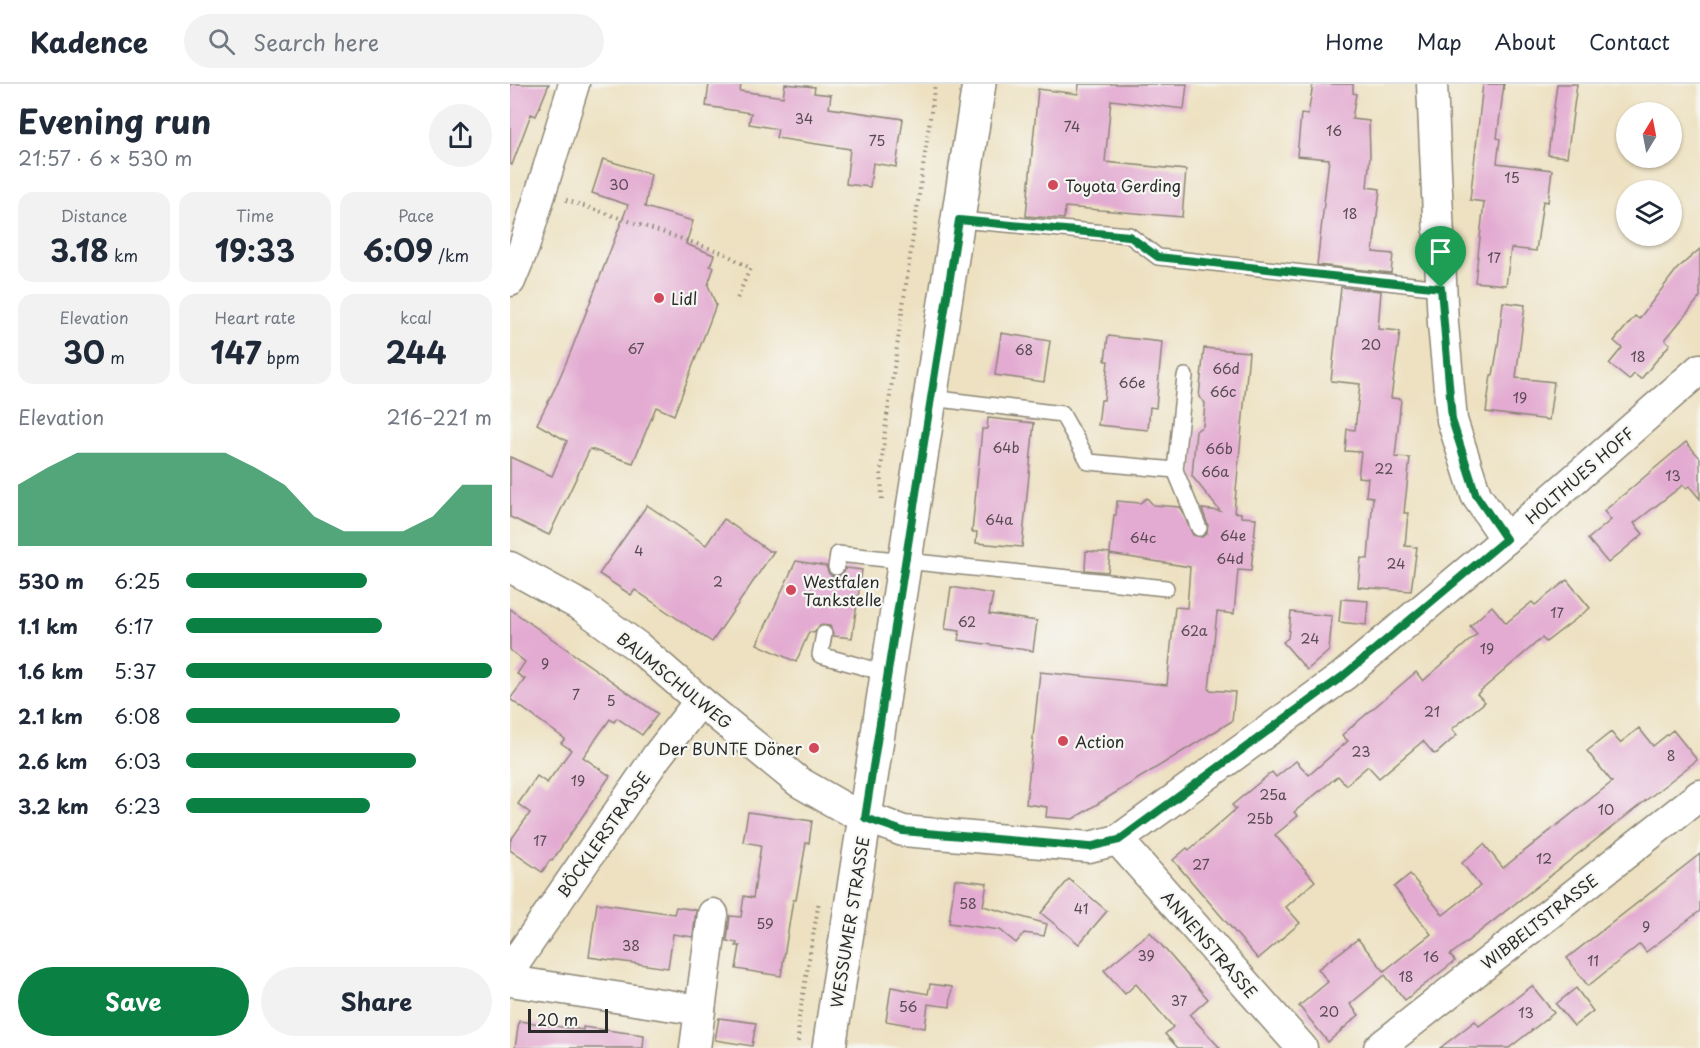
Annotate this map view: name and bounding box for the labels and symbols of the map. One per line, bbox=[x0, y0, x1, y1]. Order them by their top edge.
north arrow bbox=[1616, 102, 1682, 168]
house number: 34 bbox=[795, 108, 813, 129]
house number: 74 bbox=[1064, 116, 1080, 137]
house number: 16 bbox=[1326, 120, 1342, 141]
house number: 75 bbox=[869, 130, 885, 151]
house number: 15 bbox=[1504, 167, 1520, 188]
place label: Toyota Gerding bbox=[1065, 173, 1181, 197]
house number: 30 bbox=[609, 174, 629, 195]
marker: Toyota Gerding bbox=[1046, 178, 1060, 192]
house number: 18 bbox=[1342, 203, 1358, 224]
pin bbox=[1415, 226, 1466, 288]
house number: 17 bbox=[1487, 247, 1501, 268]
place label: Lidl bbox=[671, 286, 697, 310]
marker: Lidl bbox=[652, 291, 666, 305]
house number: 20 bbox=[1361, 334, 1381, 355]
house number: 67 bbox=[627, 338, 645, 359]
house number: 68 bbox=[1015, 339, 1033, 360]
house number: 18 bbox=[1630, 346, 1646, 367]
house number: 66d bbox=[1212, 358, 1240, 379]
house number: 66e bbox=[1119, 372, 1145, 393]
house number: 66c bbox=[1210, 381, 1236, 402]
house number: 19 bbox=[1513, 387, 1527, 408]
street label: HOLTHUES HOFF bbox=[1519, 421, 1639, 529]
house number: 64b bbox=[992, 437, 1020, 458]
house number: 66b bbox=[1205, 438, 1233, 459]
house number: 22 bbox=[1375, 458, 1393, 479]
house number: 66a bbox=[1201, 461, 1229, 482]
house number: 13 bbox=[1665, 465, 1681, 486]
house number: 64a bbox=[985, 509, 1013, 530]
house number: 64e bbox=[1220, 525, 1246, 546]
house number: 64c bbox=[1130, 527, 1156, 548]
house number: 4 bbox=[634, 540, 644, 561]
house number: 64d bbox=[1216, 548, 1244, 569]
house number: 24 bbox=[1387, 553, 1405, 574]
place label: Westfalen Tankstelle bbox=[803, 569, 882, 611]
house number: 2 bbox=[713, 571, 723, 592]
marker: Westfalen Tankstelle bbox=[784, 583, 798, 597]
house number: 17 bbox=[1550, 602, 1564, 623]
house number: 62 bbox=[958, 611, 976, 632]
house number: 62a bbox=[1181, 620, 1208, 641]
street label: BAUMSCHULWEG bbox=[612, 626, 738, 734]
house number: 24 bbox=[1301, 628, 1319, 649]
house number: 19 bbox=[1480, 638, 1494, 659]
house number: 9 bbox=[541, 653, 549, 674]
house number: 7 bbox=[572, 684, 580, 705]
house number: 5 bbox=[606, 690, 616, 711]
house number: 21 bbox=[1424, 701, 1440, 722]
place label: Action bbox=[1075, 729, 1124, 753]
marker: Action bbox=[1056, 734, 1070, 748]
place label: Der BUNTE Döner bbox=[658, 736, 803, 760]
marker: Der BUNTE Döner bbox=[807, 741, 821, 755]
house number: 23 bbox=[1352, 741, 1370, 762]
house number: 8 bbox=[1667, 745, 1675, 766]
street label: BÖCKLERSTRASSE bbox=[550, 766, 656, 902]
house number: 19 bbox=[571, 770, 585, 791]
house number: 25a bbox=[1259, 784, 1287, 805]
house number: 10 bbox=[1598, 799, 1614, 820]
house number: 25b bbox=[1247, 808, 1273, 829]
house number: 17 bbox=[533, 830, 547, 851]
street label: WESSUMER STRASSE bbox=[824, 834, 874, 1010]
house number: 12 bbox=[1536, 848, 1552, 869]
house number: 27 bbox=[1192, 854, 1210, 875]
street label: WIBBELTSTRASSE bbox=[1475, 868, 1603, 974]
street label: ANNENSTRASSE bbox=[1156, 885, 1264, 1003]
house number: 58 bbox=[959, 893, 977, 914]
house number: 41 bbox=[1074, 898, 1088, 919]
house number: 59 bbox=[756, 913, 774, 934]
house number: 9 bbox=[1642, 916, 1650, 937]
house number: 38 bbox=[622, 935, 640, 956]
house number: 39 bbox=[1137, 945, 1155, 966]
house number: 16 bbox=[1423, 946, 1439, 967]
house number: 11 bbox=[1587, 950, 1599, 971]
house number: 18 bbox=[1398, 966, 1414, 987]
house number: 37 bbox=[1171, 990, 1188, 1011]
house number: 56 bbox=[899, 996, 918, 1017]
house number: 20 bbox=[1319, 1001, 1339, 1022]
house number: 13 bbox=[1518, 1002, 1534, 1023]
scale bar bbox=[528, 1006, 608, 1034]

